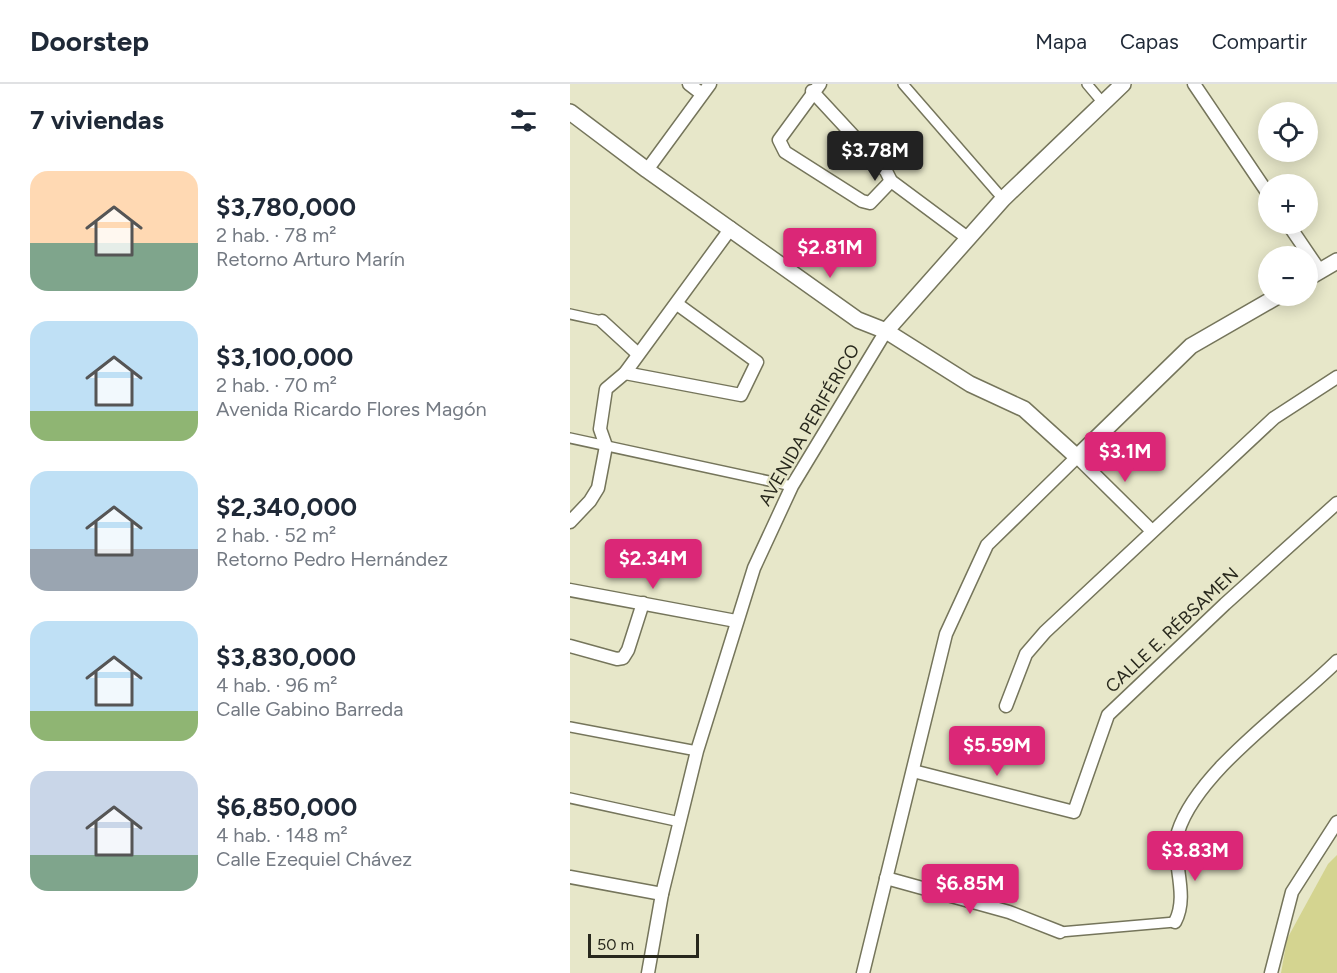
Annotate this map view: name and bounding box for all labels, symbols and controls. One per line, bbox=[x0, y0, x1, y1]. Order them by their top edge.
text: Doorstep bbox=[30, 24, 149, 58]
text: Mapa bbox=[1035, 29, 1087, 54]
text: Capas bbox=[1120, 29, 1179, 54]
text: Compartir bbox=[1212, 29, 1307, 54]
map controls bbox=[1258, 102, 1318, 306]
button: locate bbox=[1258, 102, 1318, 162]
text: 7 viviendas bbox=[30, 104, 164, 136]
icon: filters bbox=[507, 104, 540, 137]
pin: $3.78M bbox=[826, 131, 924, 182]
text: $3.78M bbox=[841, 138, 909, 162]
button: + bbox=[1258, 174, 1318, 234]
text: $3,780,000 bbox=[216, 191, 356, 223]
icon: home bbox=[78, 195, 150, 267]
text: 2 hab. · 78 m² bbox=[216, 223, 337, 247]
pin: $2.81M bbox=[781, 228, 879, 279]
text: $2.81M bbox=[797, 235, 863, 259]
button: − bbox=[1258, 246, 1318, 306]
text: Retorno Arturo Marín bbox=[216, 247, 405, 271]
street label: AVENIDA PERIFÉRICO bbox=[754, 340, 864, 510]
text: $3,100,000 bbox=[216, 341, 353, 373]
icon: home bbox=[78, 345, 150, 417]
text: 2 hab. · 70 m² bbox=[216, 373, 337, 397]
text: Avenida Ricardo Flores Magón bbox=[216, 397, 487, 421]
pin: $3.1M bbox=[1083, 432, 1167, 483]
text: $3.1M bbox=[1099, 439, 1151, 463]
text: $2,340,000 bbox=[216, 491, 357, 523]
icon: home bbox=[78, 495, 150, 567]
text: 2 hab. · 52 m² bbox=[216, 523, 336, 547]
pin: $2.34M bbox=[604, 539, 702, 590]
text: $2.34M bbox=[619, 546, 687, 570]
text: Retorno Pedro Hernández bbox=[216, 547, 448, 571]
street label: CALLE E. RÉBSAMEN bbox=[1101, 563, 1243, 697]
text: $3,830,000 bbox=[216, 641, 356, 673]
icon: home bbox=[78, 645, 150, 717]
text: 4 hab. · 96 m² bbox=[216, 673, 337, 697]
text: Calle Gabino Barreda bbox=[216, 697, 404, 721]
pin: $5.59M bbox=[948, 726, 1046, 777]
text: $5.59M bbox=[963, 733, 1031, 757]
text: $6,850,000 bbox=[216, 791, 357, 823]
icon: home bbox=[78, 795, 150, 867]
text: 4 hab. · 148 m² bbox=[216, 823, 348, 847]
pin: $3.83M bbox=[1146, 831, 1244, 882]
text: $3.83M bbox=[1161, 838, 1229, 862]
text: Calle Ezequiel Chávez bbox=[216, 847, 412, 871]
pin: $6.85M bbox=[921, 864, 1019, 915]
text: $6.85M bbox=[936, 871, 1004, 895]
scale bar bbox=[588, 931, 699, 958]
text: 50 m bbox=[597, 935, 634, 954]

